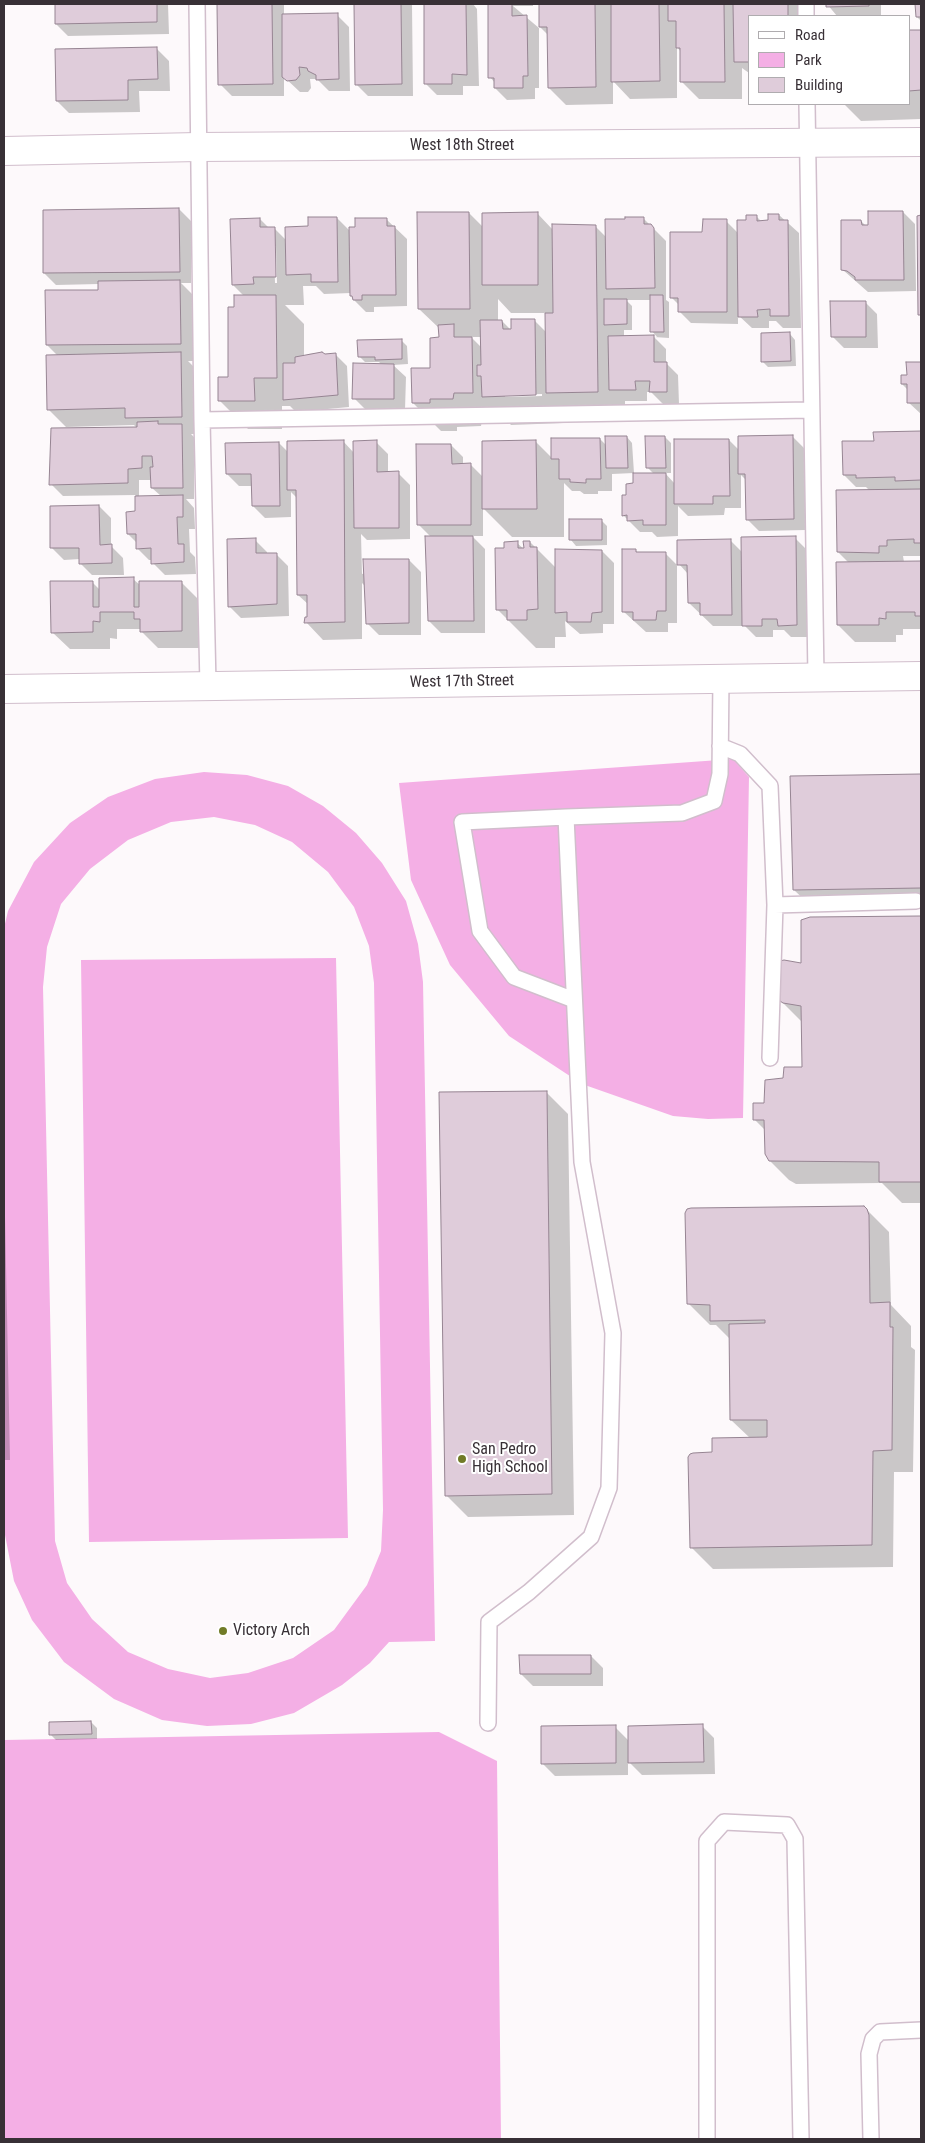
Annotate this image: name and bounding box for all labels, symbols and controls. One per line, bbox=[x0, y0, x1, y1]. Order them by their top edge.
legend bbox=[748, 15, 910, 105]
text: Road bbox=[795, 26, 825, 44]
text: Park bbox=[795, 51, 822, 69]
text: Building bbox=[795, 76, 843, 94]
street label: West 18th Street bbox=[410, 136, 514, 156]
street label: West 17th Street bbox=[410, 671, 514, 693]
place label: San Pedro High School bbox=[472, 1440, 548, 1478]
marker: San Pedro High School bbox=[456, 1453, 468, 1465]
place label: Victory Arch bbox=[233, 1621, 310, 1641]
marker: Victory Arch bbox=[217, 1625, 229, 1637]

